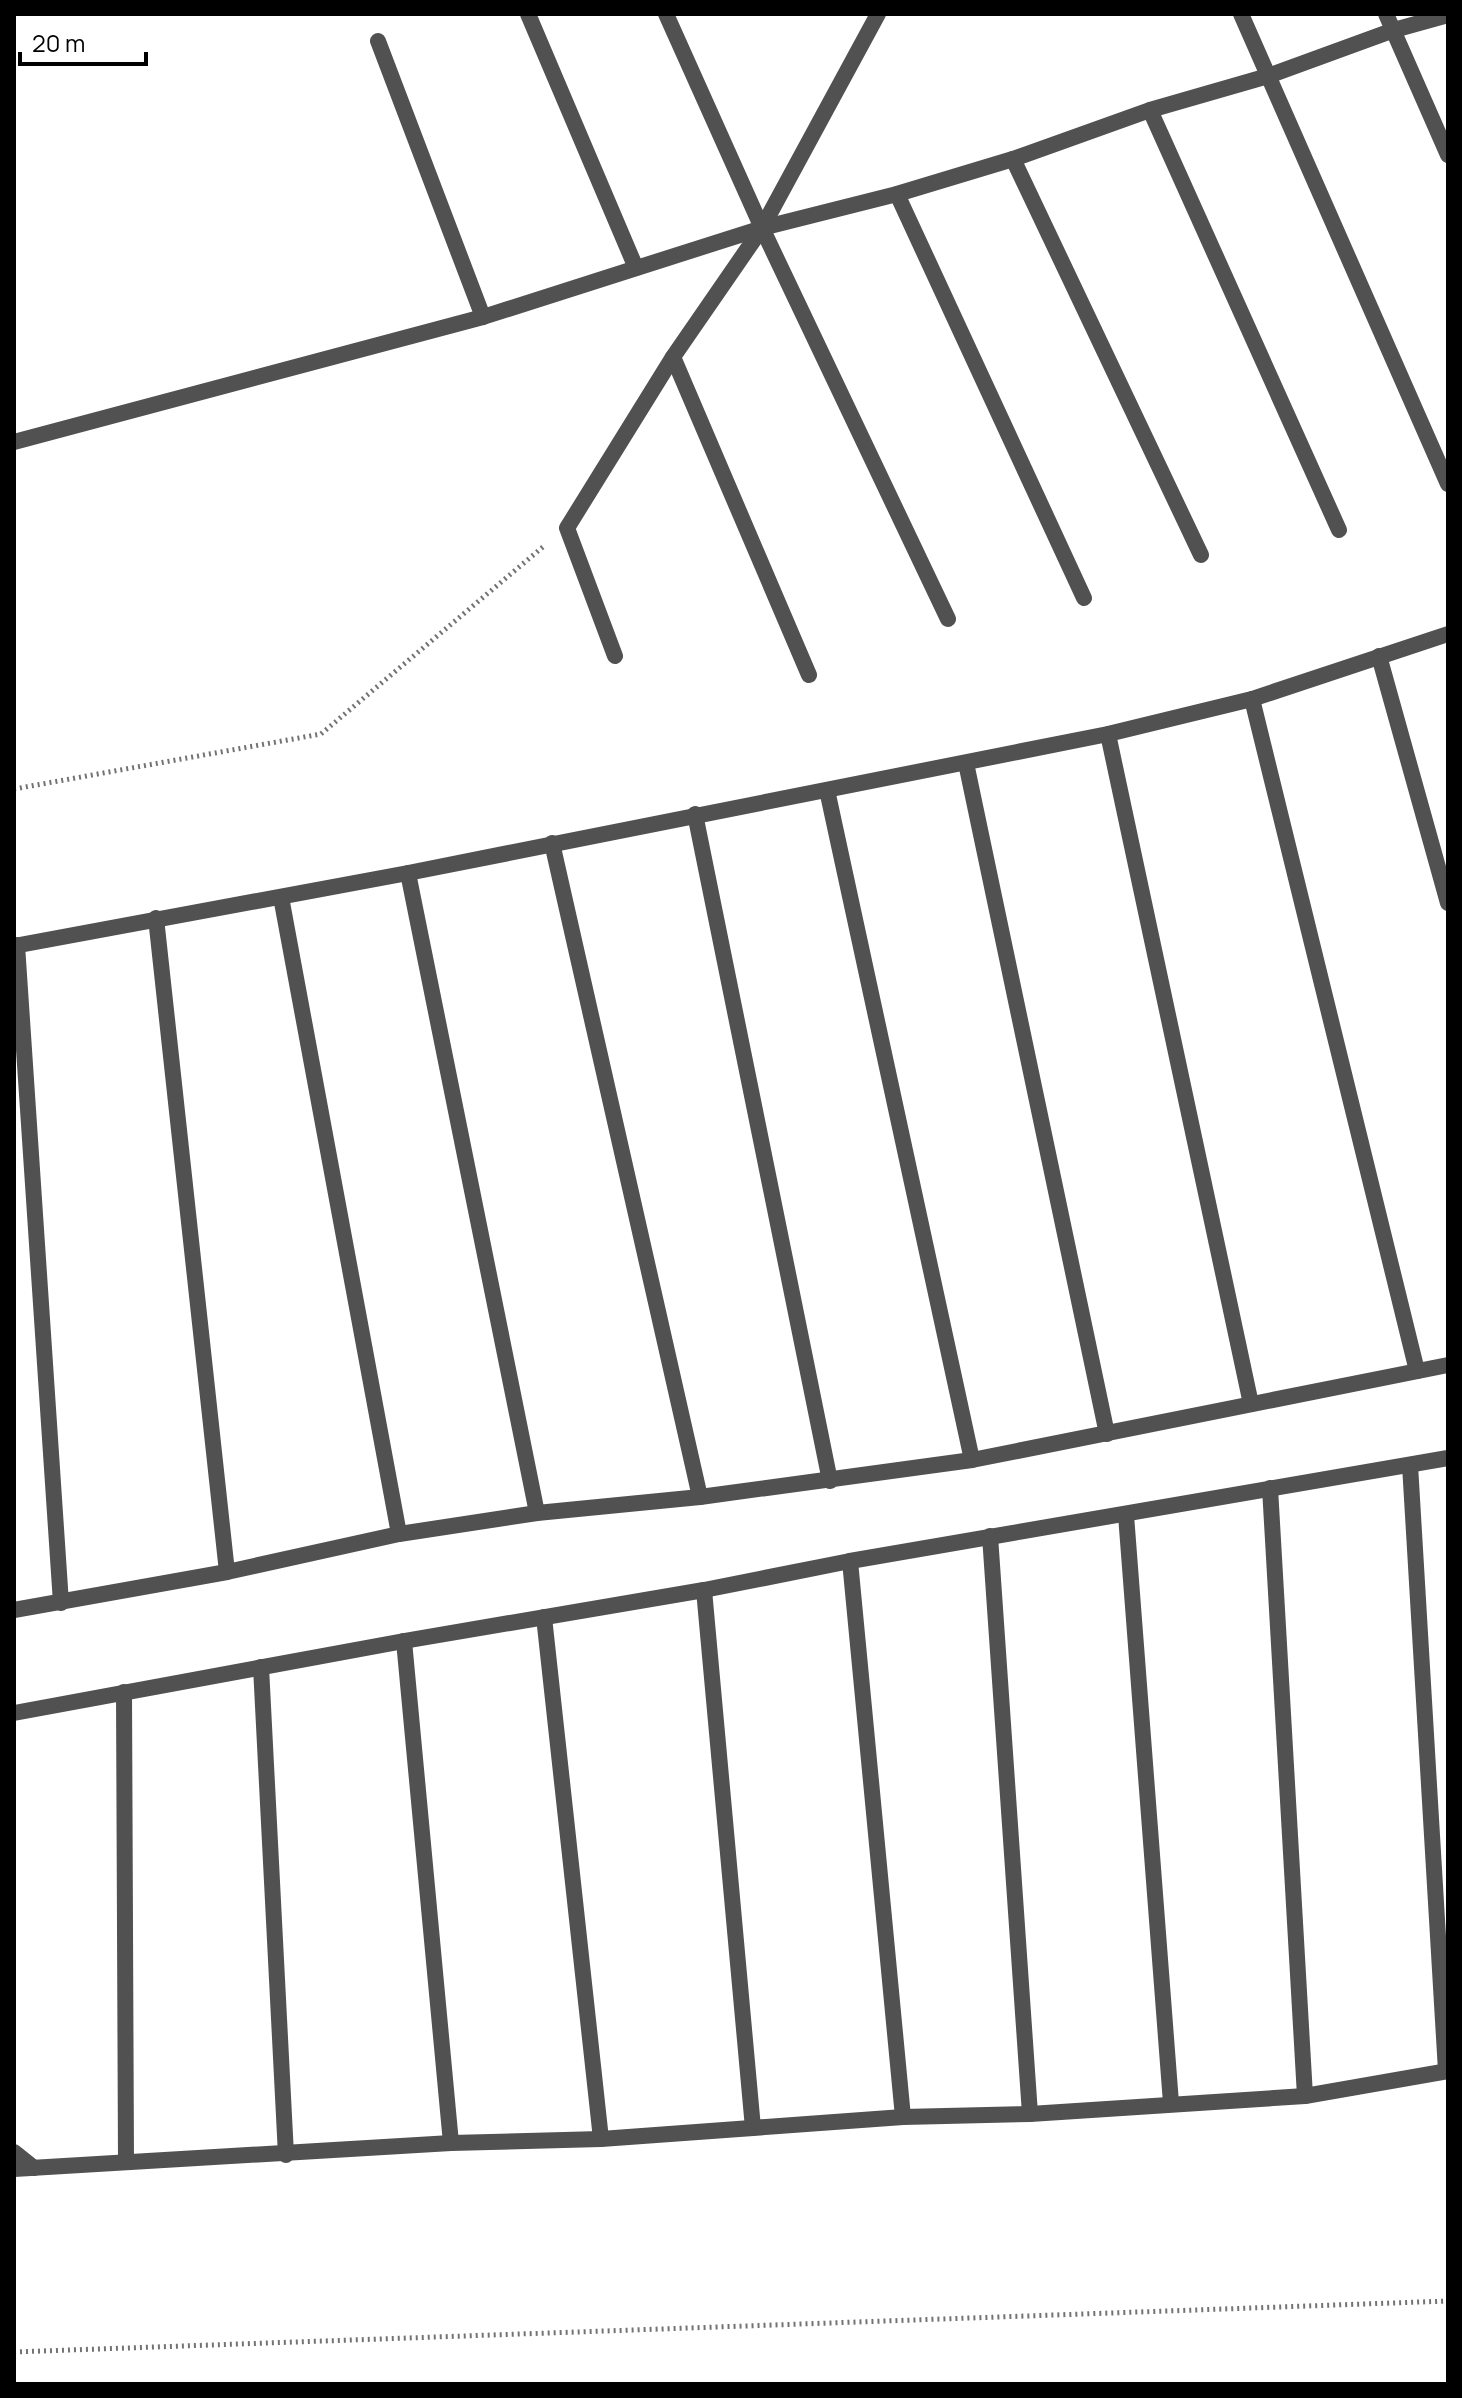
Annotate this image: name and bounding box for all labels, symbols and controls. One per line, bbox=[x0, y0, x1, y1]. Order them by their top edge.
scale bar bbox=[20, 16, 146, 66]
text: 20 m bbox=[32, 26, 85, 59]

